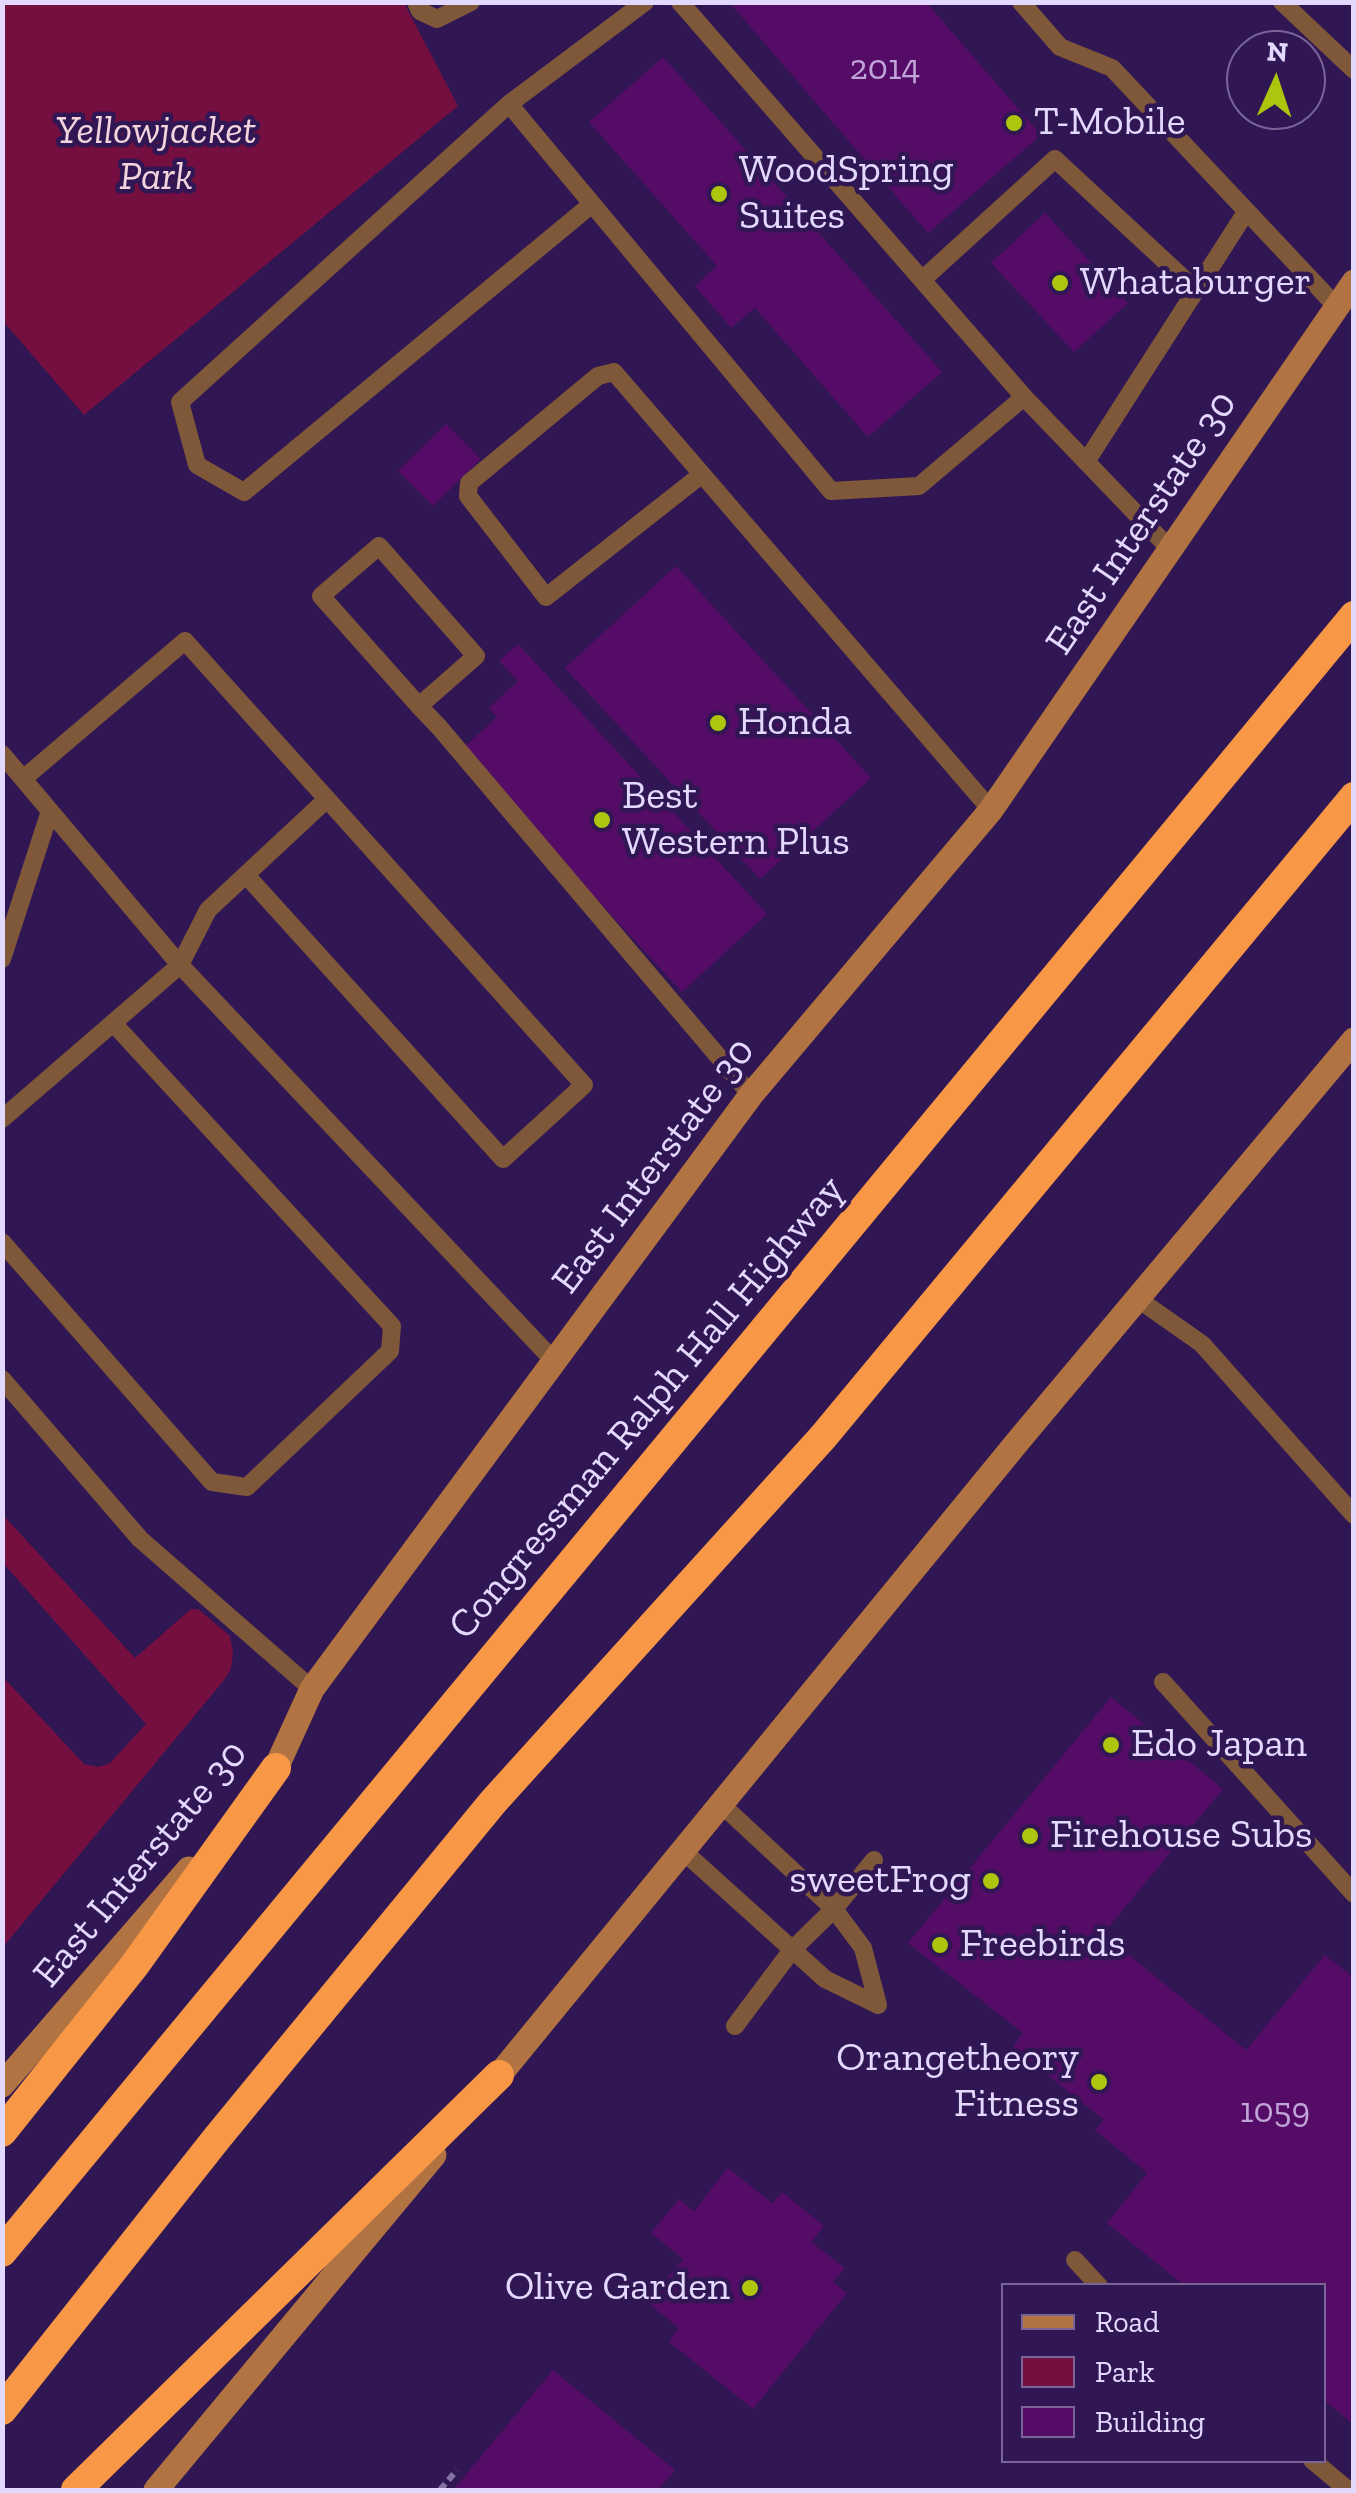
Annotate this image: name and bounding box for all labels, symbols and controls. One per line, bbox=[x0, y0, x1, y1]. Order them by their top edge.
north arrow bbox=[1226, 30, 1326, 130]
text: N bbox=[1266, 35, 1289, 69]
house number: 2014 bbox=[850, 48, 920, 90]
place label: T-Mobile bbox=[1034, 99, 1186, 147]
park label: Yellowjacket Park bbox=[56, 108, 256, 202]
marker: T-Mobile bbox=[1003, 112, 1025, 134]
place label: WoodSpring Suites bbox=[739, 147, 954, 241]
marker: WoodSpring Suites bbox=[708, 183, 730, 205]
place label: Whataburger bbox=[1080, 259, 1311, 307]
marker: Whataburger bbox=[1049, 272, 1071, 294]
street label: East Interstate 30 bbox=[1036, 382, 1248, 664]
place label: Honda bbox=[738, 699, 852, 747]
marker: Honda bbox=[707, 712, 729, 734]
place label: Best Western Plus bbox=[622, 773, 850, 867]
marker: Best Western Plus bbox=[591, 809, 613, 831]
street label: East Interstate 30 bbox=[542, 1029, 766, 1303]
street label: Congressman Ralph Hall Highway bbox=[439, 1167, 855, 1649]
place label: Edo Japan bbox=[1131, 1721, 1307, 1769]
street label: East Interstate 30 bbox=[24, 1731, 258, 1997]
marker: Edo Japan bbox=[1100, 1734, 1122, 1756]
place label: Firehouse Subs bbox=[1050, 1812, 1313, 1860]
marker: Firehouse Subs bbox=[1019, 1825, 1041, 1847]
place label: sweetFrog bbox=[789, 1857, 971, 1905]
marker: sweetFrog bbox=[980, 1870, 1002, 1892]
place label: Freebirds bbox=[960, 1921, 1126, 1969]
marker: Freebirds bbox=[929, 1934, 951, 1956]
place label: Orangetheory Fitness bbox=[836, 2035, 1079, 2129]
marker: Orangetheory Fitness bbox=[1088, 2071, 1110, 2093]
house number: 1059 bbox=[1240, 2091, 1310, 2133]
place label: Olive Garden bbox=[505, 2264, 730, 2312]
marker: Olive Garden bbox=[739, 2277, 761, 2299]
legend bbox=[1001, 2283, 1326, 2463]
text: Road bbox=[1095, 2304, 1160, 2340]
text: Park bbox=[1095, 2354, 1155, 2390]
text: Building bbox=[1095, 2404, 1205, 2440]

